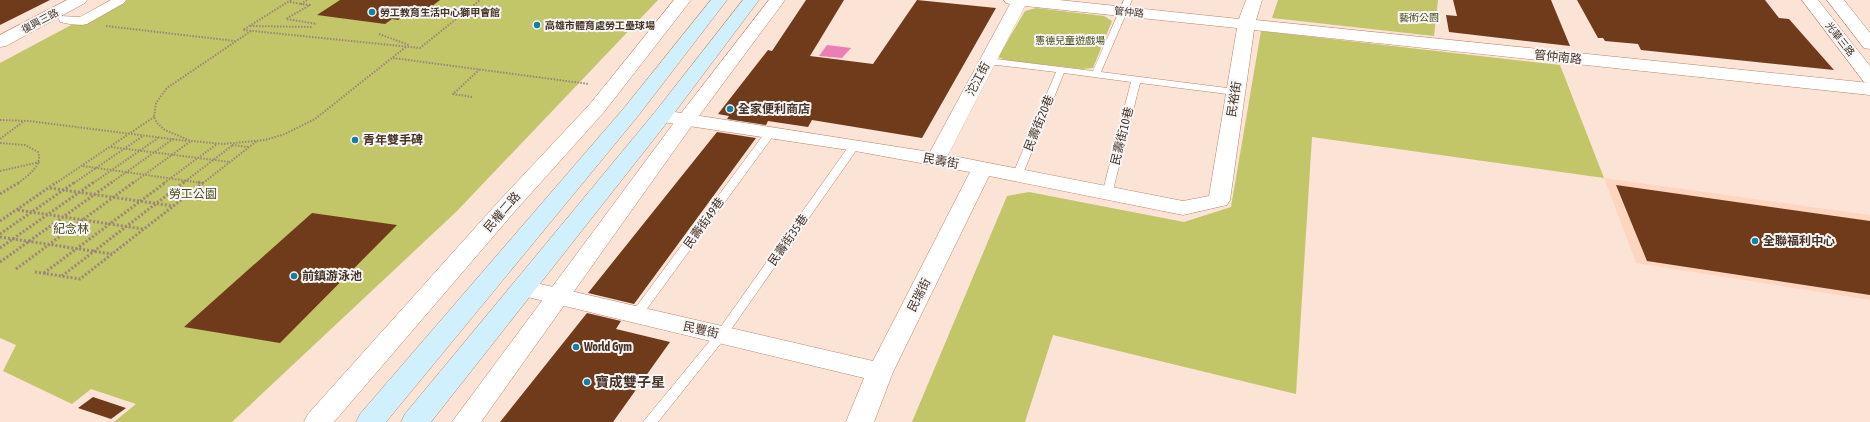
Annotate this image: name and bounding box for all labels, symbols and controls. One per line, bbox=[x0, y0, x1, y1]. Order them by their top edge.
street label: 管仲路 bbox=[1114, 5, 1144, 19]
street label: 復興三路 bbox=[20, 7, 60, 35]
marker: 勞工教育生活中心獅甲會館 bbox=[367, 7, 377, 17]
place label: 勞工教育生活中心獅甲會館 bbox=[380, 7, 500, 18]
park label: 藝術公園 bbox=[1399, 12, 1439, 23]
marker: 高雄市體育處勞工壘球場 bbox=[532, 20, 542, 30]
place label: 高雄市體育處勞工壘球場 bbox=[545, 20, 655, 31]
street label: 光華三路 bbox=[1823, 20, 1857, 58]
park label: 憲德兒童遊戲場 bbox=[1035, 35, 1105, 46]
street label: 管仲南路 bbox=[1533, 48, 1583, 66]
street label: 沱江街 bbox=[963, 60, 993, 98]
street label: 民裕街 bbox=[1224, 80, 1244, 118]
street label: 民壽街20巷 bbox=[1021, 93, 1057, 153]
place label: 全家便利商店 bbox=[738, 102, 810, 116]
marker: 全家便利商店 bbox=[725, 104, 735, 114]
street label: 民壽街10巷 bbox=[1108, 106, 1136, 166]
place label: 青年雙手碑 bbox=[363, 133, 423, 147]
marker: 青年雙手碑 bbox=[350, 135, 360, 145]
street label: 民壽街 bbox=[922, 151, 960, 171]
park label: 勞工公園 bbox=[169, 187, 217, 201]
street label: 民權二路 bbox=[481, 189, 523, 235]
street label: 民壽街49巷 bbox=[681, 195, 727, 251]
street label: 民壽街35巷 bbox=[765, 212, 811, 268]
park label: 紀念林 bbox=[53, 222, 89, 236]
place label: 全聯福利中心 bbox=[1763, 234, 1835, 248]
marker: 全聯福利中心 bbox=[1750, 236, 1760, 246]
place label: 前鎮游泳池 bbox=[302, 269, 362, 283]
marker: 前鎮游泳池 bbox=[289, 271, 299, 281]
street label: 民瑞街 bbox=[905, 276, 933, 314]
street label: 民豐街 bbox=[682, 319, 720, 341]
place label: World Gym bbox=[583, 340, 632, 354]
marker: World Gym bbox=[571, 342, 581, 352]
place label: 寶成雙子星 bbox=[595, 374, 665, 390]
marker: 寶成雙子星 bbox=[582, 377, 592, 387]

